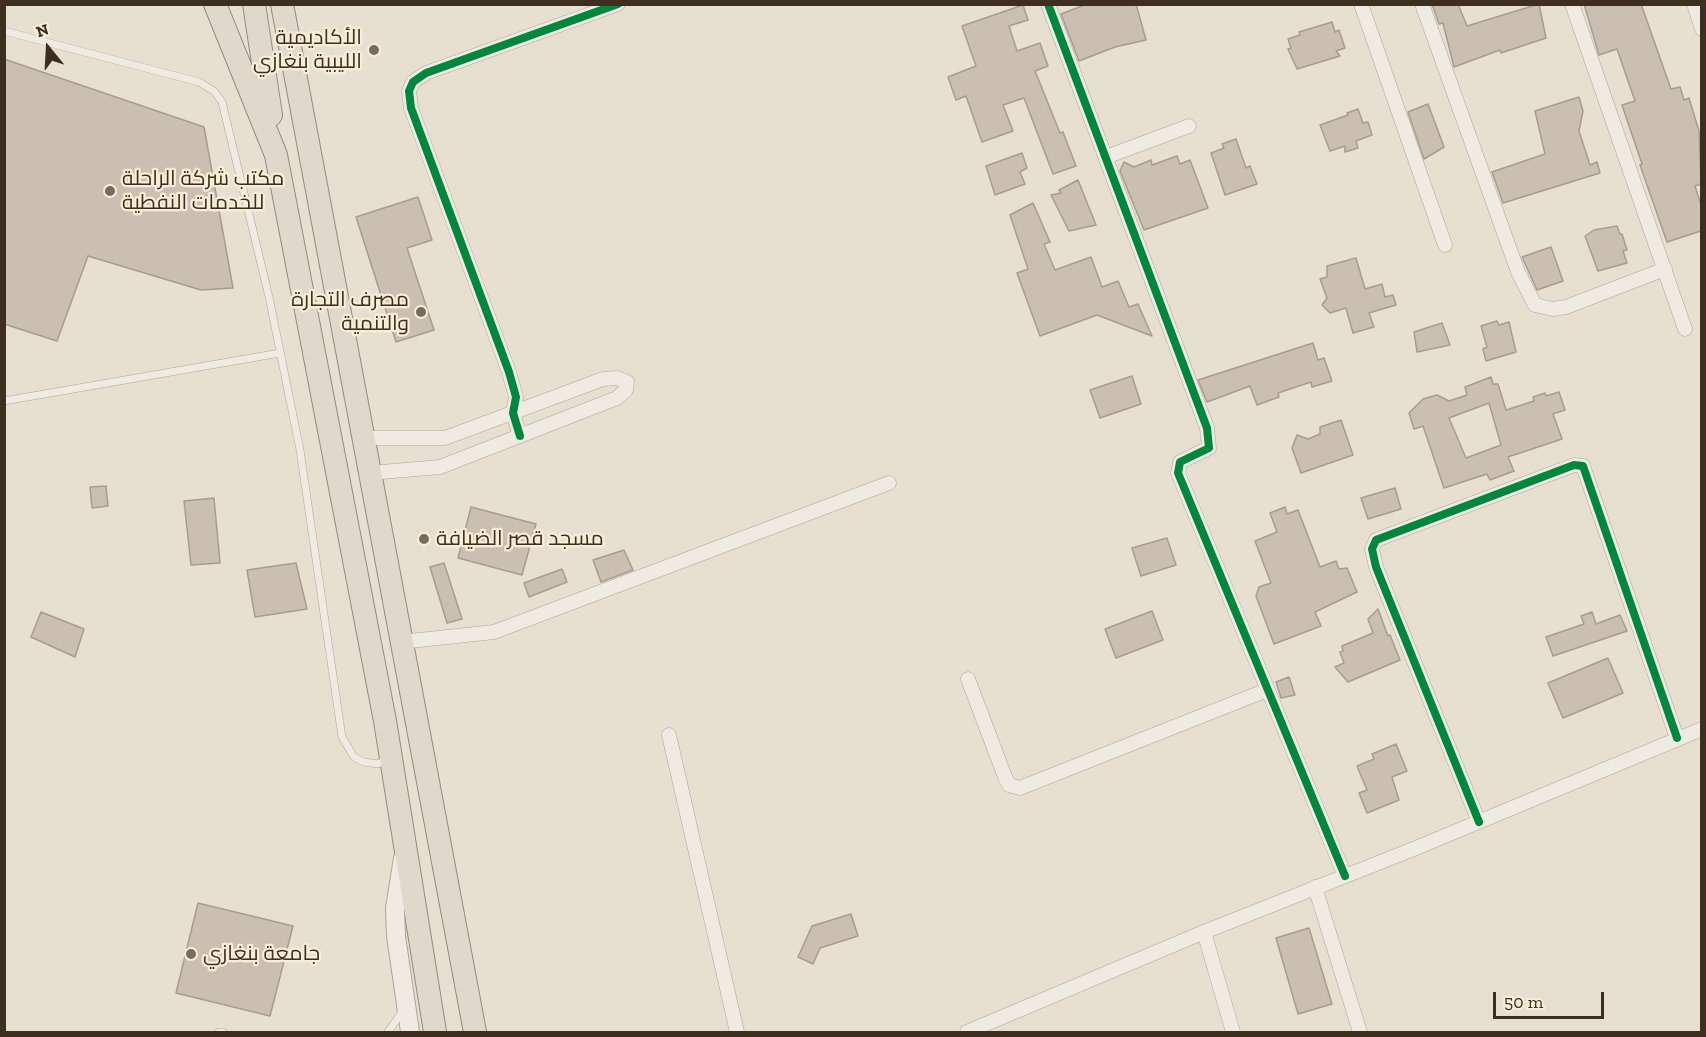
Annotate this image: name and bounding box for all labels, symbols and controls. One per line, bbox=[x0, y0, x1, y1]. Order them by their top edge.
north arrow bbox=[18, 18, 78, 78]
text: N bbox=[34, 19, 51, 41]
place label: الأكاديمية الليبية بنغازي bbox=[253, 25, 362, 75]
marker: الأكاديمية الليبية بنغازي bbox=[367, 43, 381, 57]
place label: مكتب شركة الراحلة للخدمات النفطية bbox=[122, 166, 284, 216]
marker: مكتب شركة الراحلة للخدمات النفطية bbox=[103, 184, 117, 198]
place label: مصرف التجارة والتنمية bbox=[291, 287, 409, 337]
marker: مصرف التجارة والتنمية bbox=[414, 305, 428, 319]
place label: مسجد قصر الضيافة bbox=[436, 526, 604, 552]
marker: مسجد قصر الضيافة bbox=[417, 532, 431, 546]
place label: جامعة بنغازي bbox=[203, 941, 320, 967]
marker: جامعة بنغازي bbox=[184, 947, 198, 961]
scale bar bbox=[1496, 980, 1607, 1018]
text: 50 m bbox=[1504, 991, 1543, 1013]

